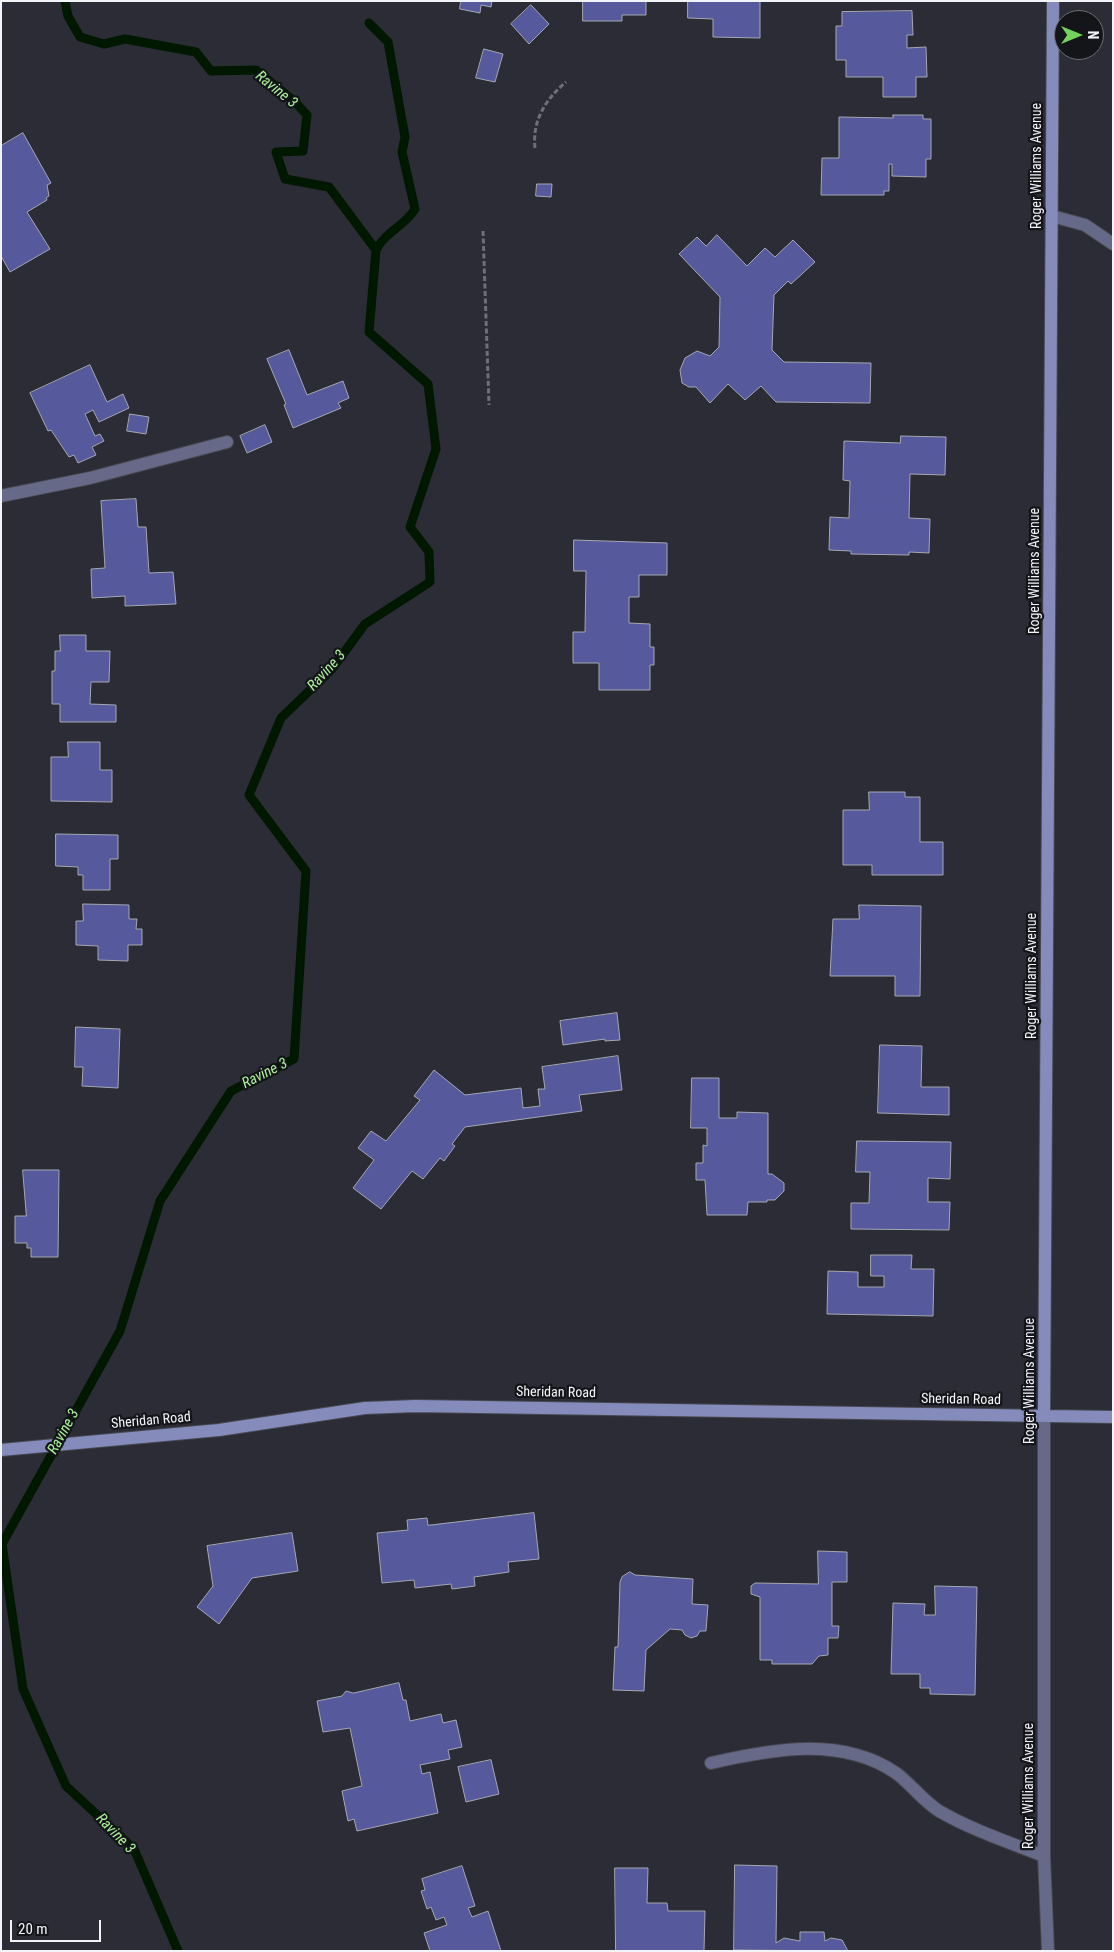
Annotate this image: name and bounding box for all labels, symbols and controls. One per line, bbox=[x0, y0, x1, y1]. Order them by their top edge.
north arrow bbox=[1054, 10, 1104, 60]
text: N bbox=[1085, 31, 1101, 39]
water label: Ravine 3 bbox=[251, 68, 301, 112]
street label: Roger Williams Avenue bbox=[1029, 103, 1045, 229]
street label: Roger Williams Avenue bbox=[1027, 508, 1043, 634]
water label: Ravine 3 bbox=[304, 647, 350, 695]
street label: Roger Williams Avenue bbox=[1024, 913, 1040, 1039]
water label: Ravine 3 bbox=[239, 1055, 291, 1093]
street label: Roger Williams Avenue bbox=[1022, 1318, 1038, 1444]
street label: Sheridan Road bbox=[516, 1384, 596, 1402]
street label: Sheridan Road bbox=[921, 1391, 1001, 1409]
water label: Ravine 3 bbox=[44, 1406, 84, 1458]
street label: Sheridan Road bbox=[111, 1409, 191, 1433]
street label: Roger Williams Avenue bbox=[1021, 1723, 1037, 1849]
water label: Ravine 3 bbox=[92, 1810, 138, 1858]
scale bar bbox=[12, 1910, 104, 1942]
text: 20 m bbox=[18, 1920, 48, 1938]

